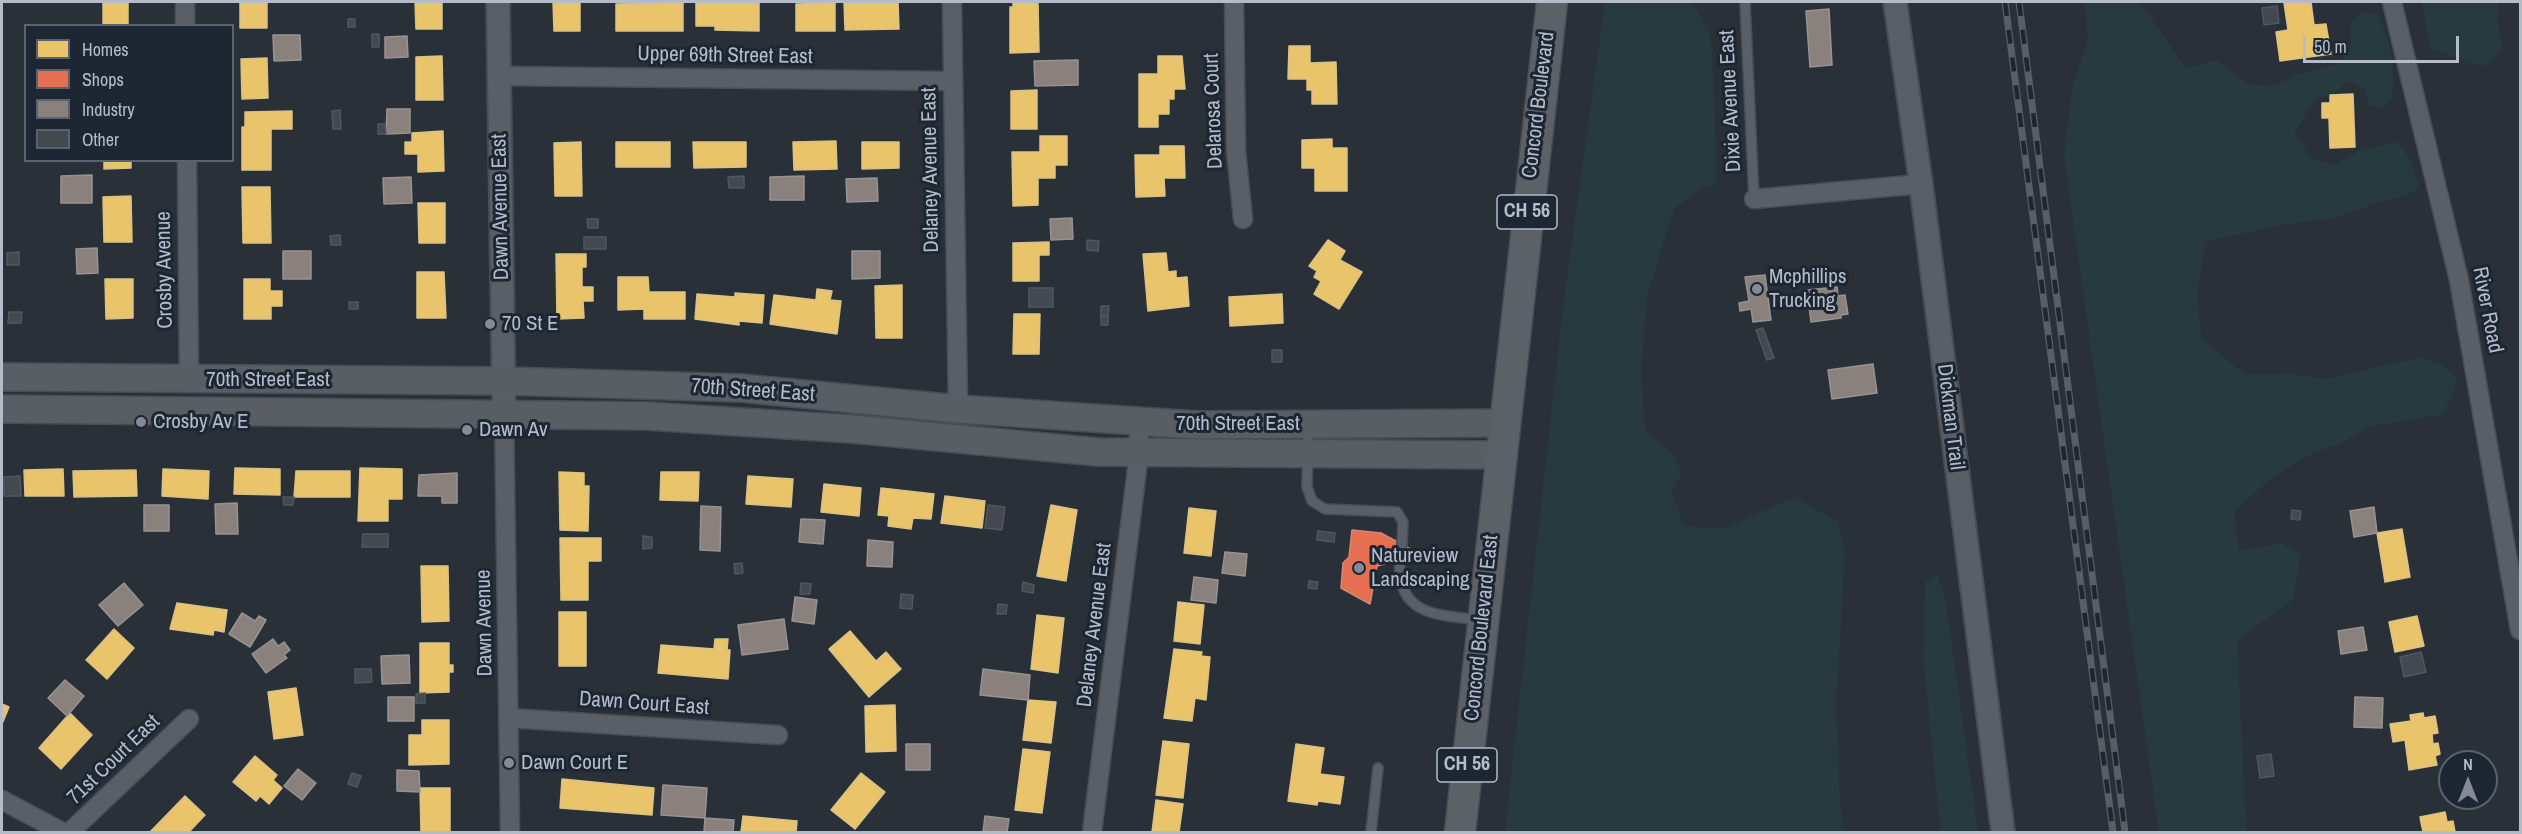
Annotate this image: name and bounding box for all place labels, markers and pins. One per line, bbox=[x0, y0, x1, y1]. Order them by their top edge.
place label: Mcphillips Trucking bbox=[1769, 264, 1847, 314]
marker: Mcphillips Trucking bbox=[1750, 282, 1764, 296]
place label: 70 St E bbox=[502, 311, 558, 337]
marker: 70 St E bbox=[483, 317, 497, 331]
place label: Crosby Av E bbox=[153, 409, 248, 435]
marker: Crosby Av E bbox=[134, 415, 148, 429]
place label: Dawn Av bbox=[479, 417, 548, 443]
marker: Dawn Av bbox=[460, 423, 474, 437]
place label: Natureview Landscaping bbox=[1371, 543, 1470, 593]
marker: Natureview Landscaping bbox=[1352, 561, 1366, 575]
place label: Dawn Court E bbox=[521, 750, 628, 776]
marker: Dawn Court E bbox=[502, 756, 516, 770]

